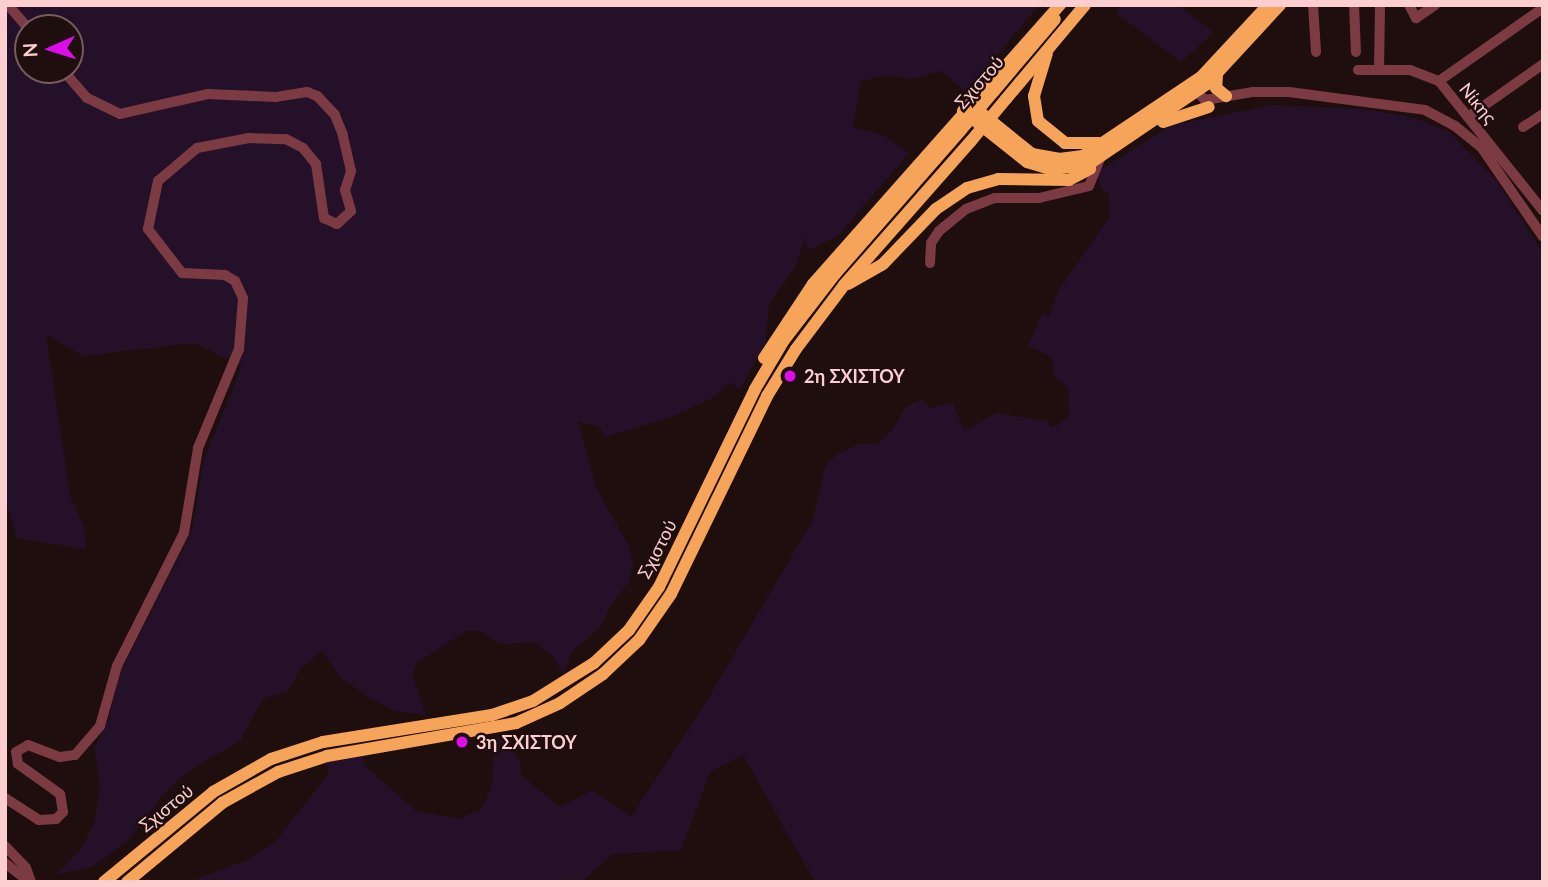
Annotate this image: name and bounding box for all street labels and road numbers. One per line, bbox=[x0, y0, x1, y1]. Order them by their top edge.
street label: Σχιστού bbox=[950, 51, 1008, 113]
street label: Νίκης bbox=[1455, 78, 1501, 128]
street label: Σχιστού bbox=[633, 516, 681, 582]
street label: Σχιστού bbox=[135, 780, 197, 836]

